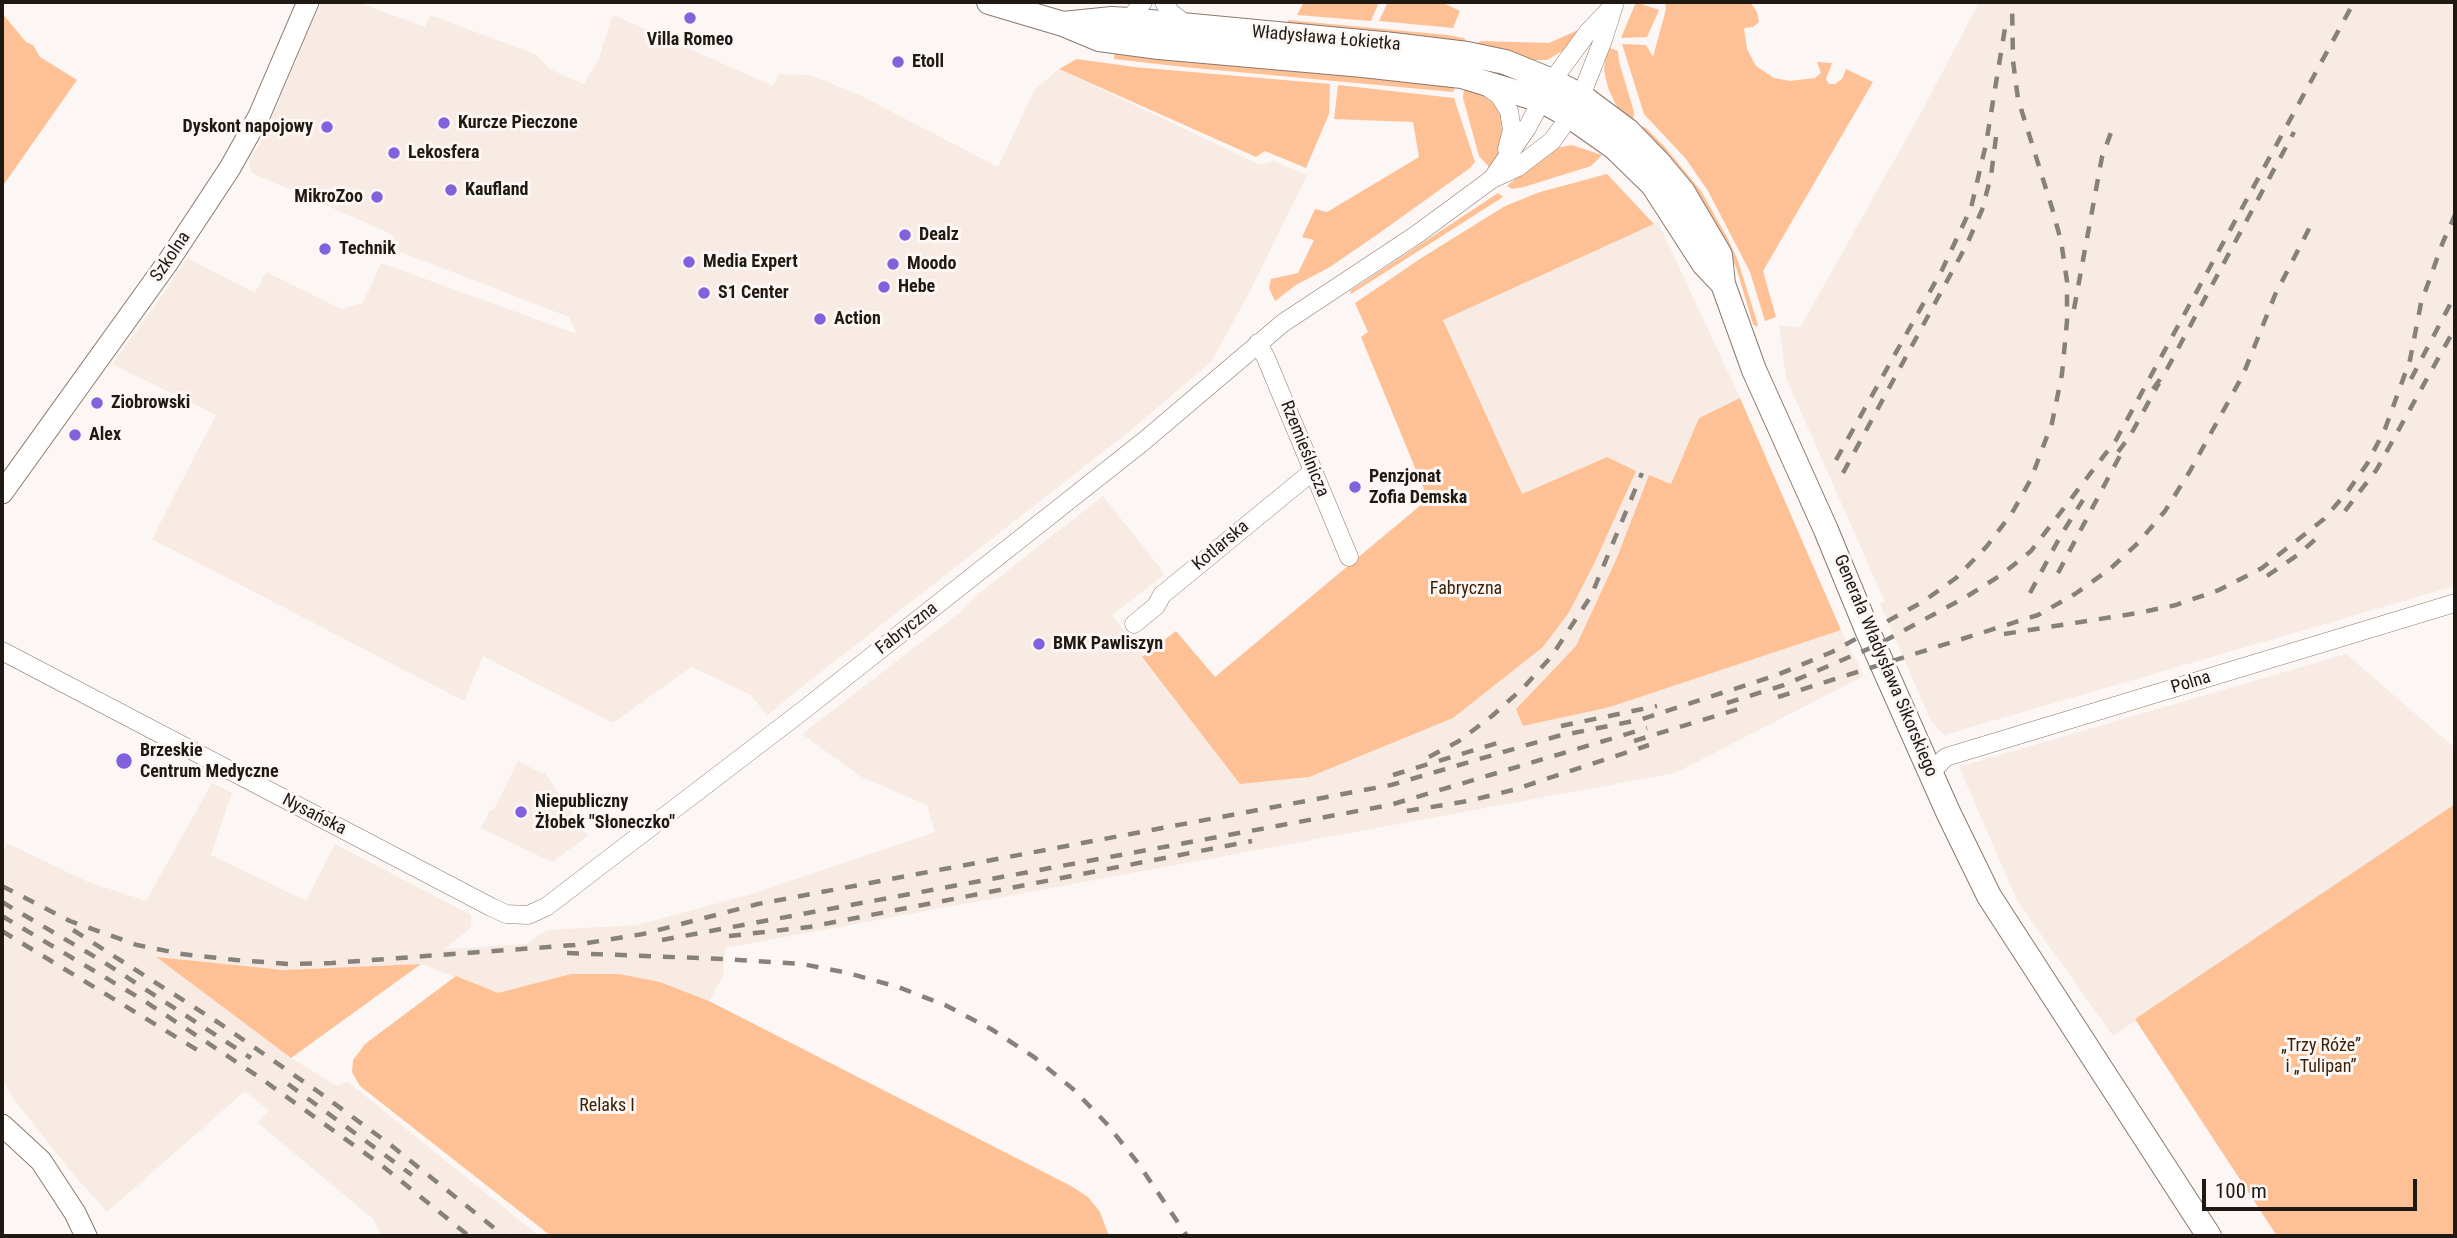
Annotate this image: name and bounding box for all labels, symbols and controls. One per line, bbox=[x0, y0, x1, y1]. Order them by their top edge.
marker: Villa Romeo bbox=[682, 10, 698, 26]
street label: Władysława Łokietka bbox=[1251, 22, 1401, 56]
place label: Villa Romeo bbox=[647, 29, 733, 51]
place label: Etoll bbox=[912, 51, 944, 73]
marker: Etoll bbox=[890, 54, 906, 70]
place label: Kurcze Pieczone bbox=[458, 112, 578, 134]
marker: Kurcze Pieczone bbox=[436, 115, 452, 131]
place label: Dyskont napojowy bbox=[183, 116, 313, 138]
marker: Dyskont napojowy bbox=[319, 119, 335, 135]
place label: Lekosfera bbox=[408, 142, 479, 164]
marker: Lekosfera bbox=[386, 145, 402, 161]
place label: Kaufland bbox=[465, 179, 528, 201]
marker: Kaufland bbox=[443, 182, 459, 198]
place label: MikroZoo bbox=[294, 186, 363, 208]
marker: MikroZoo bbox=[369, 189, 385, 205]
place label: Dealz bbox=[919, 224, 959, 246]
marker: Dealz bbox=[897, 227, 913, 243]
street label: Szkolna bbox=[146, 228, 196, 286]
place label: Technik bbox=[339, 238, 396, 260]
marker: Technik bbox=[317, 241, 333, 257]
place label: Media Expert bbox=[703, 251, 798, 273]
place label: Moodo bbox=[907, 253, 956, 275]
marker: Media Expert bbox=[681, 254, 697, 270]
marker: Moodo bbox=[885, 256, 901, 272]
place label: Hebe bbox=[898, 276, 935, 298]
marker: Hebe bbox=[876, 279, 892, 295]
place label: S1 Center bbox=[718, 282, 789, 304]
marker: S1 Center bbox=[696, 285, 712, 301]
place label: Action bbox=[834, 308, 881, 330]
marker: Action bbox=[812, 311, 828, 327]
place label: Ziobrowski bbox=[111, 392, 190, 414]
marker: Ziobrowski bbox=[89, 395, 105, 411]
street label: Rzemieślnicza bbox=[1275, 398, 1333, 500]
place label: Alex bbox=[89, 424, 121, 446]
marker: Alex bbox=[67, 427, 83, 443]
place label: Penzjonat Zofia Demska bbox=[1369, 466, 1467, 508]
marker: Penzjonat Zofia Demska bbox=[1347, 479, 1363, 495]
street label: Kotlarska bbox=[1188, 516, 1254, 576]
street label: Generała Władysława Sikorskiego bbox=[1828, 552, 1942, 780]
park label: Fabryczna bbox=[1430, 578, 1502, 600]
street label: Fabryczna bbox=[872, 598, 942, 660]
place label: BMK Pawliszyn bbox=[1053, 633, 1163, 655]
marker: BMK Pawliszyn bbox=[1031, 636, 1047, 652]
street label: Polna bbox=[2169, 667, 2213, 699]
place label: Brzeskie Centrum Medyczne bbox=[140, 740, 279, 782]
marker: Brzeskie Centrum Medyczne bbox=[114, 751, 134, 771]
street label: Nysańska bbox=[278, 790, 350, 840]
place label: Niepubliczny Żłobek "Słoneczko" bbox=[535, 791, 675, 834]
marker: Niepubliczny Żłobek "Słoneczko" bbox=[513, 804, 529, 820]
park label: „Trzy Róże” i „Tulipan” bbox=[2281, 1035, 2361, 1078]
park label: Relaks I bbox=[579, 1095, 635, 1117]
scale bar bbox=[2205, 1164, 2420, 1208]
text: 100 m bbox=[2215, 1179, 2267, 1203]

